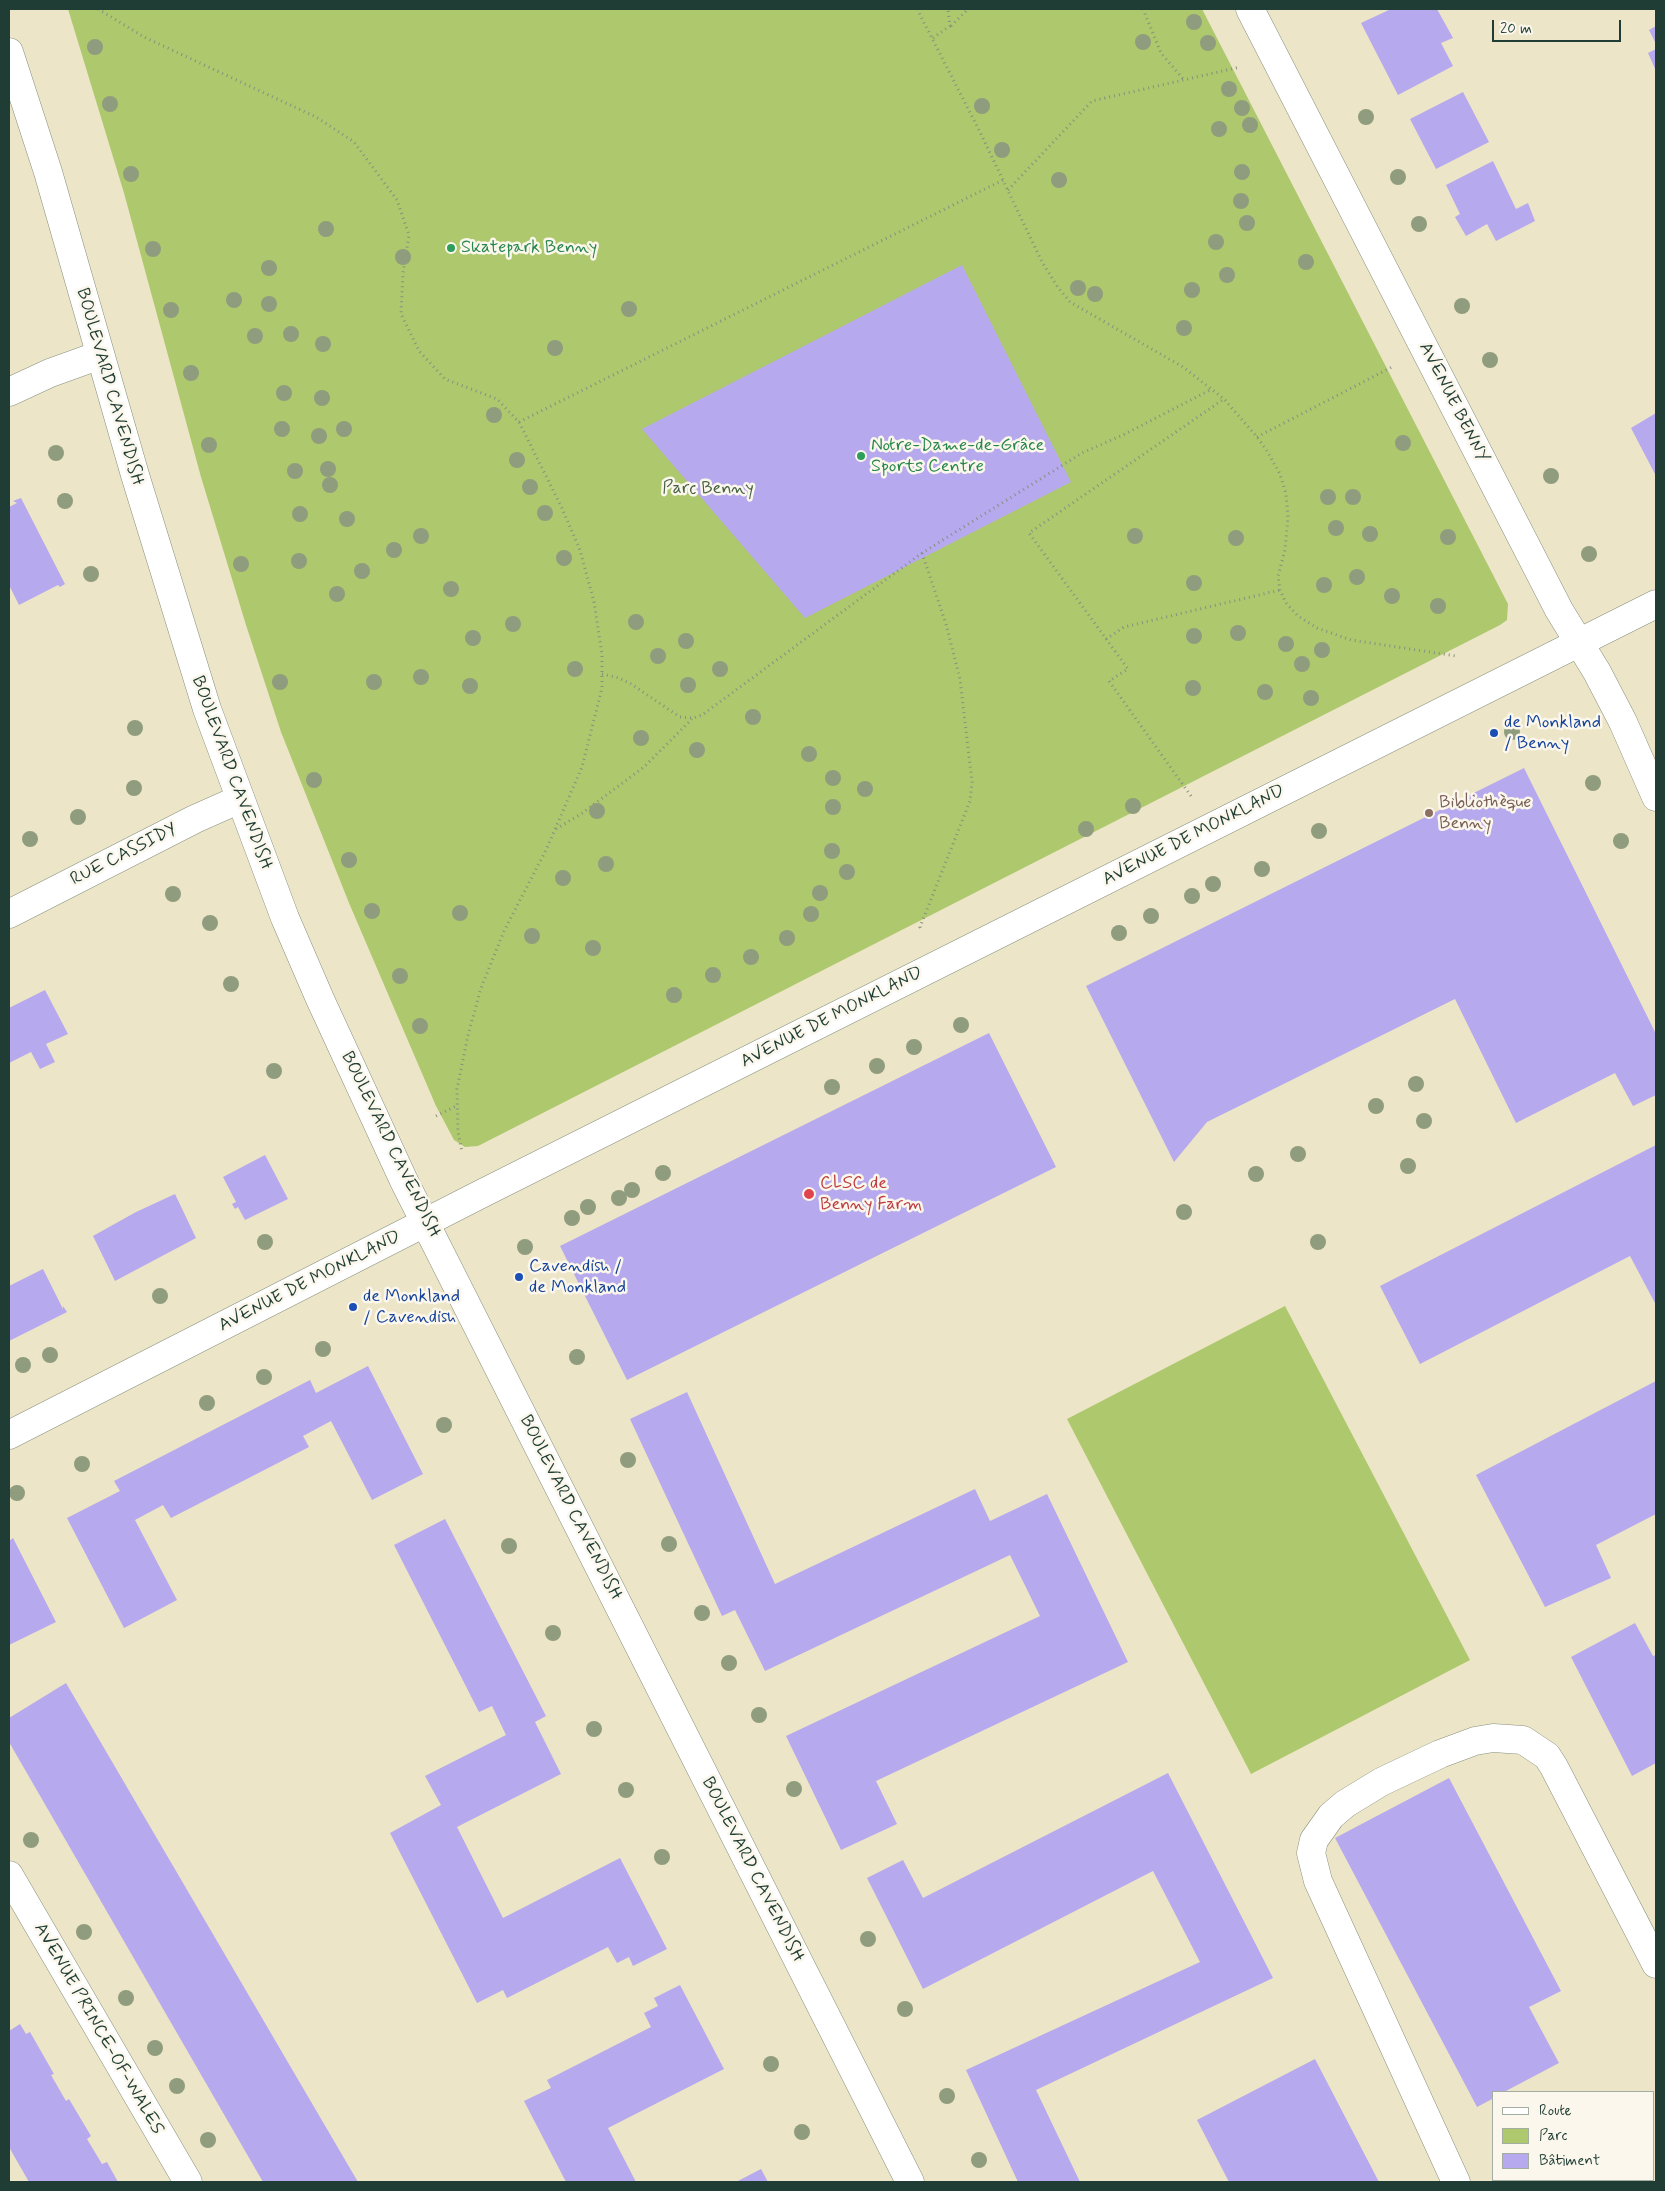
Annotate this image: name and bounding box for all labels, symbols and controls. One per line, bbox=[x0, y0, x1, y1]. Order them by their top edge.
scale bar bbox=[1495, 10, 1624, 42]
text: 20 m bbox=[1500, 19, 1532, 39]
place label: Skatepark Benny bbox=[461, 237, 597, 259]
marker: Skatepark Benny bbox=[445, 242, 457, 254]
street label: BOULEVARD CAVENDISH bbox=[70, 286, 148, 488]
street label: AVENUE BENNY bbox=[1413, 339, 1493, 467]
place label: Notre-Dame-de-Grâce Sports Centre bbox=[871, 435, 1044, 478]
marker: Notre-Dame-de-Grâce Sports Centre bbox=[855, 450, 867, 462]
park label: Parc Benny bbox=[662, 478, 754, 500]
street label: BOULEVARD CAVENDISH bbox=[186, 673, 276, 873]
place label: de Monkland / Benny bbox=[1504, 712, 1601, 754]
marker: de Monkland / Benny bbox=[1488, 727, 1500, 739]
street label: AVENUE DE MONKLAND bbox=[1099, 781, 1289, 891]
place label: Bibliothèque Benny bbox=[1439, 792, 1531, 834]
marker: Bibliothèque Benny bbox=[1423, 807, 1435, 819]
street label: RUE CASSIDY bbox=[67, 819, 181, 891]
street label: AVENUE DE MONKLAND bbox=[737, 963, 927, 1073]
street label: BOULEVARD CAVENDISH bbox=[335, 1048, 445, 1242]
place label: CLSC de Benny Farm bbox=[820, 1173, 922, 1216]
marker: CLSC de Benny Farm bbox=[802, 1187, 816, 1201]
street label: AVENUE DE MONKLAND bbox=[215, 1227, 405, 1337]
place label: Cavendish / de Monkland bbox=[529, 1256, 626, 1298]
marker: Cavendish / de Monkland bbox=[513, 1271, 525, 1283]
place label: de Monkland / Cavendish bbox=[363, 1286, 460, 1328]
marker: de Monkland / Cavendish bbox=[347, 1301, 359, 1313]
street label: BOULEVARD CAVENDISH bbox=[514, 1412, 626, 1604]
street label: BOULEVARD CAVENDISH bbox=[696, 1774, 808, 1966]
street label: AVENUE PRINCE-OF-WALES bbox=[28, 1919, 168, 2139]
legend bbox=[1492, 2091, 1655, 2181]
text: Route bbox=[1539, 2101, 1572, 2121]
text: Parc bbox=[1539, 2126, 1567, 2146]
text: Bâtiment bbox=[1539, 2151, 1600, 2171]

